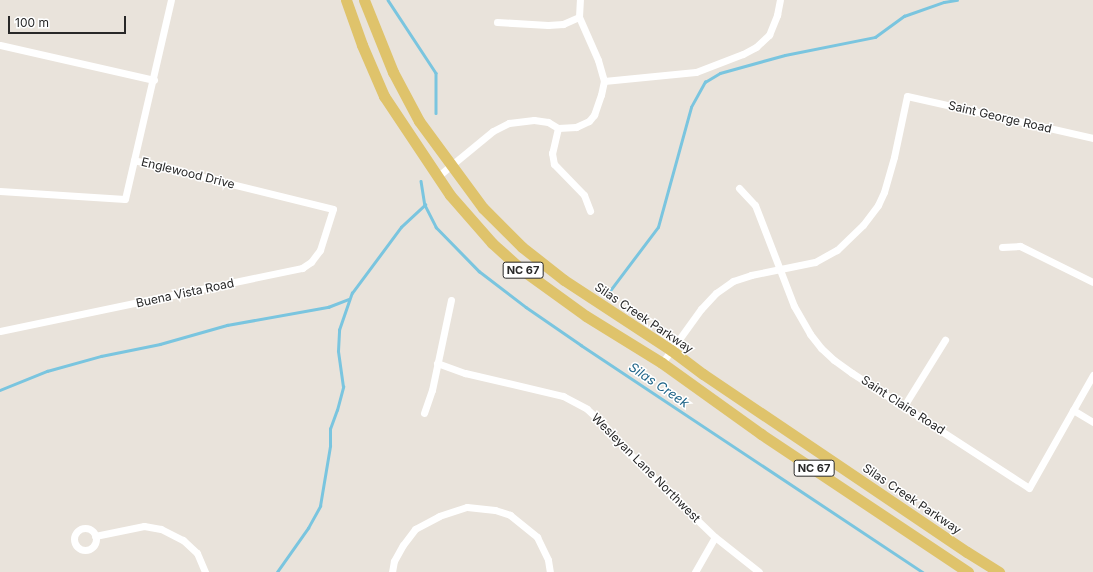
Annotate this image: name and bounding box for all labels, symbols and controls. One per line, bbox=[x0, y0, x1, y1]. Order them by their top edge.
scale bar bbox=[10, 8, 128, 34]
text: 100 m bbox=[15, 15, 49, 30]
street label: Saint George Road bbox=[947, 98, 1053, 136]
street label: Englewood Drive bbox=[140, 154, 236, 192]
road number: NC 67 bbox=[502, 261, 544, 279]
street label: Buena Vista Road bbox=[135, 276, 235, 310]
street label: Silas Creek Parkway bbox=[592, 280, 696, 356]
water label: Silas Creek bbox=[626, 359, 692, 411]
street label: Saint Claire Road bbox=[859, 373, 947, 437]
street label: Wesleyan Lane Northwest bbox=[589, 411, 703, 525]
road number: NC 67 bbox=[793, 459, 835, 477]
street label: Silas Creek Parkway bbox=[860, 461, 964, 537]

